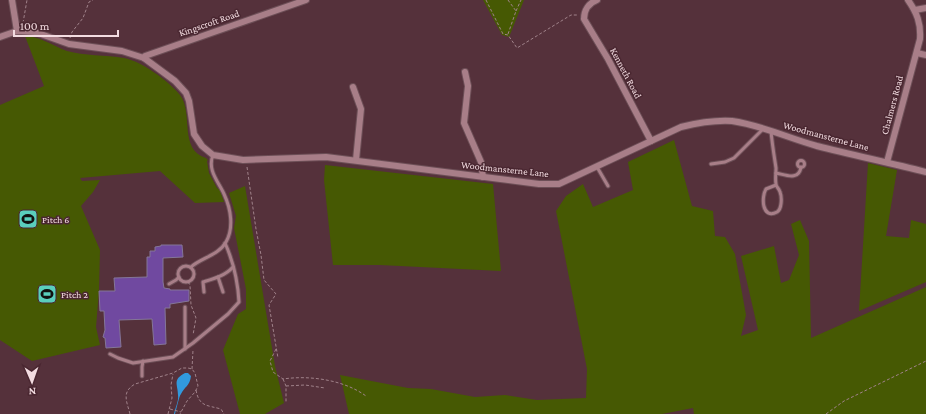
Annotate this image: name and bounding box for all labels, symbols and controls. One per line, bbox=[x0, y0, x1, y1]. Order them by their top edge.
street label: Kingscroft Road bbox=[177, 7, 241, 39]
scale bar bbox=[14, 12, 118, 38]
text: 100 m bbox=[20, 19, 50, 33]
street label: Kenneth Road bbox=[608, 46, 644, 101]
street label: Chalmers Road bbox=[879, 74, 905, 136]
street label: Woodmansterne Lane bbox=[782, 119, 871, 153]
street label: Woodmansterne Lane bbox=[461, 159, 550, 179]
sports icon: Pitch 6 bbox=[17, 208, 39, 230]
place label: Pitch 6 bbox=[42, 214, 69, 225]
sports icon: Pitch 2 bbox=[36, 283, 58, 305]
place label: Pitch 2 bbox=[61, 289, 88, 300]
north arrow bbox=[12, 362, 52, 402]
text: N bbox=[28, 386, 36, 398]

